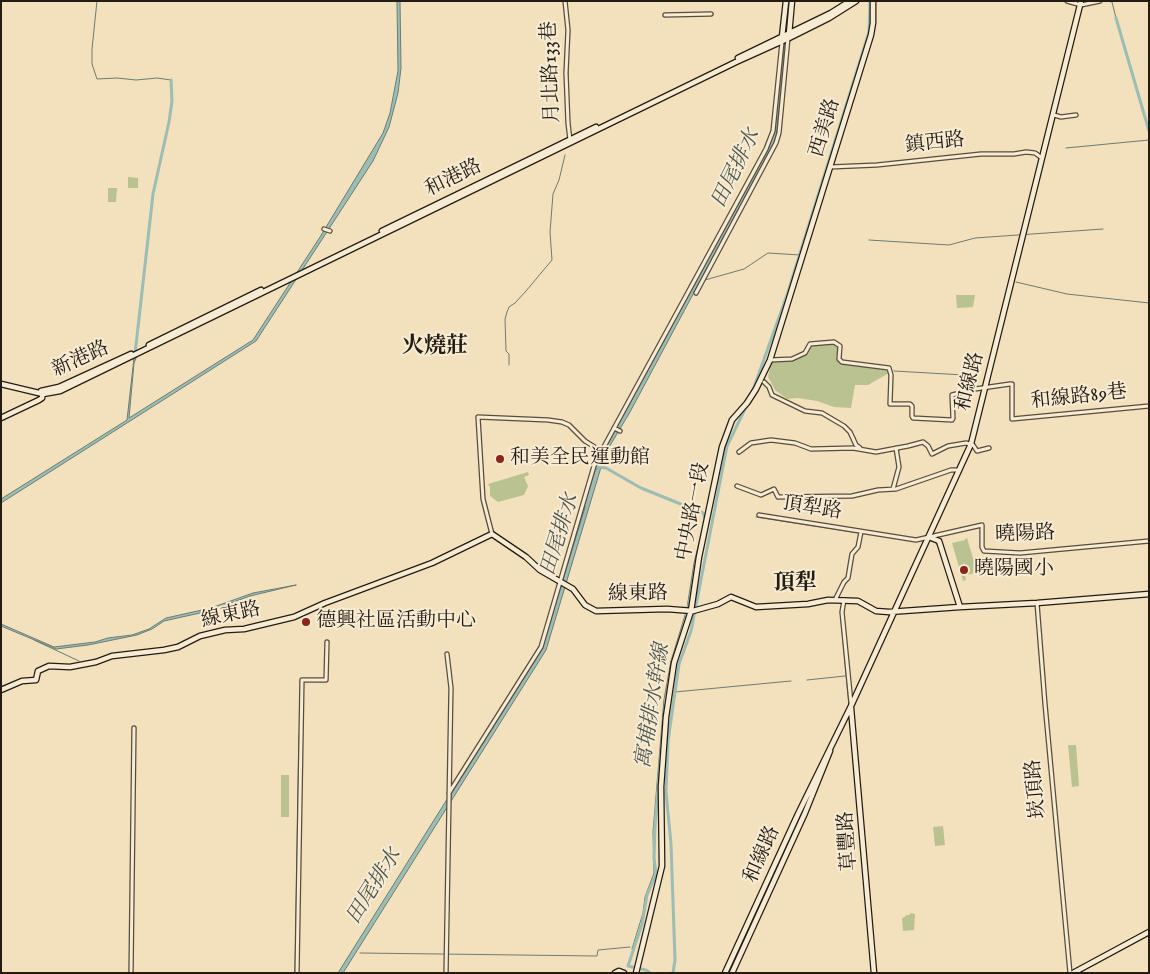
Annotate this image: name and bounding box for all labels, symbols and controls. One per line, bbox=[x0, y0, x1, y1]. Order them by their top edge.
street label: 月北路133巷 bbox=[538, 20, 566, 124]
street label: 西美路 bbox=[806, 96, 846, 160]
water label: 田尾排水 bbox=[707, 126, 767, 212]
street label: 鎮西路 bbox=[904, 129, 966, 159]
street label: 和港路 bbox=[422, 155, 486, 203]
district label: 火燒莊 bbox=[402, 334, 468, 360]
street label: 新港路 bbox=[49, 337, 113, 383]
street label: 和線路 bbox=[952, 350, 990, 414]
street label: 和線路89巷 bbox=[1030, 381, 1128, 415]
place label: 和美全民運動館 bbox=[510, 447, 650, 471]
marker: 和美全民運動館 bbox=[494, 453, 506, 465]
street label: 中央路一段 bbox=[673, 461, 715, 563]
water label: 田尾排水 bbox=[537, 491, 585, 579]
street label: 頂犁路 bbox=[780, 492, 844, 526]
street label: 曉陽路 bbox=[995, 522, 1055, 548]
place label: 曉陽國小 bbox=[974, 558, 1054, 582]
marker: 曉陽國小 bbox=[958, 564, 970, 576]
district label: 頂犁 bbox=[773, 571, 817, 597]
street label: 線東路 bbox=[608, 582, 668, 608]
street label: 線東路 bbox=[199, 598, 263, 634]
place label: 德興社區活動中心 bbox=[316, 610, 476, 634]
marker: 德興社區活動中心 bbox=[300, 616, 312, 628]
water label: 寓埔排水幹線 bbox=[632, 642, 676, 770]
street label: 崁頂路 bbox=[1022, 758, 1052, 820]
street label: 草豐路 bbox=[835, 810, 863, 872]
street label: 和線路 bbox=[740, 823, 786, 887]
water label: 田尾排水 bbox=[342, 845, 408, 929]

